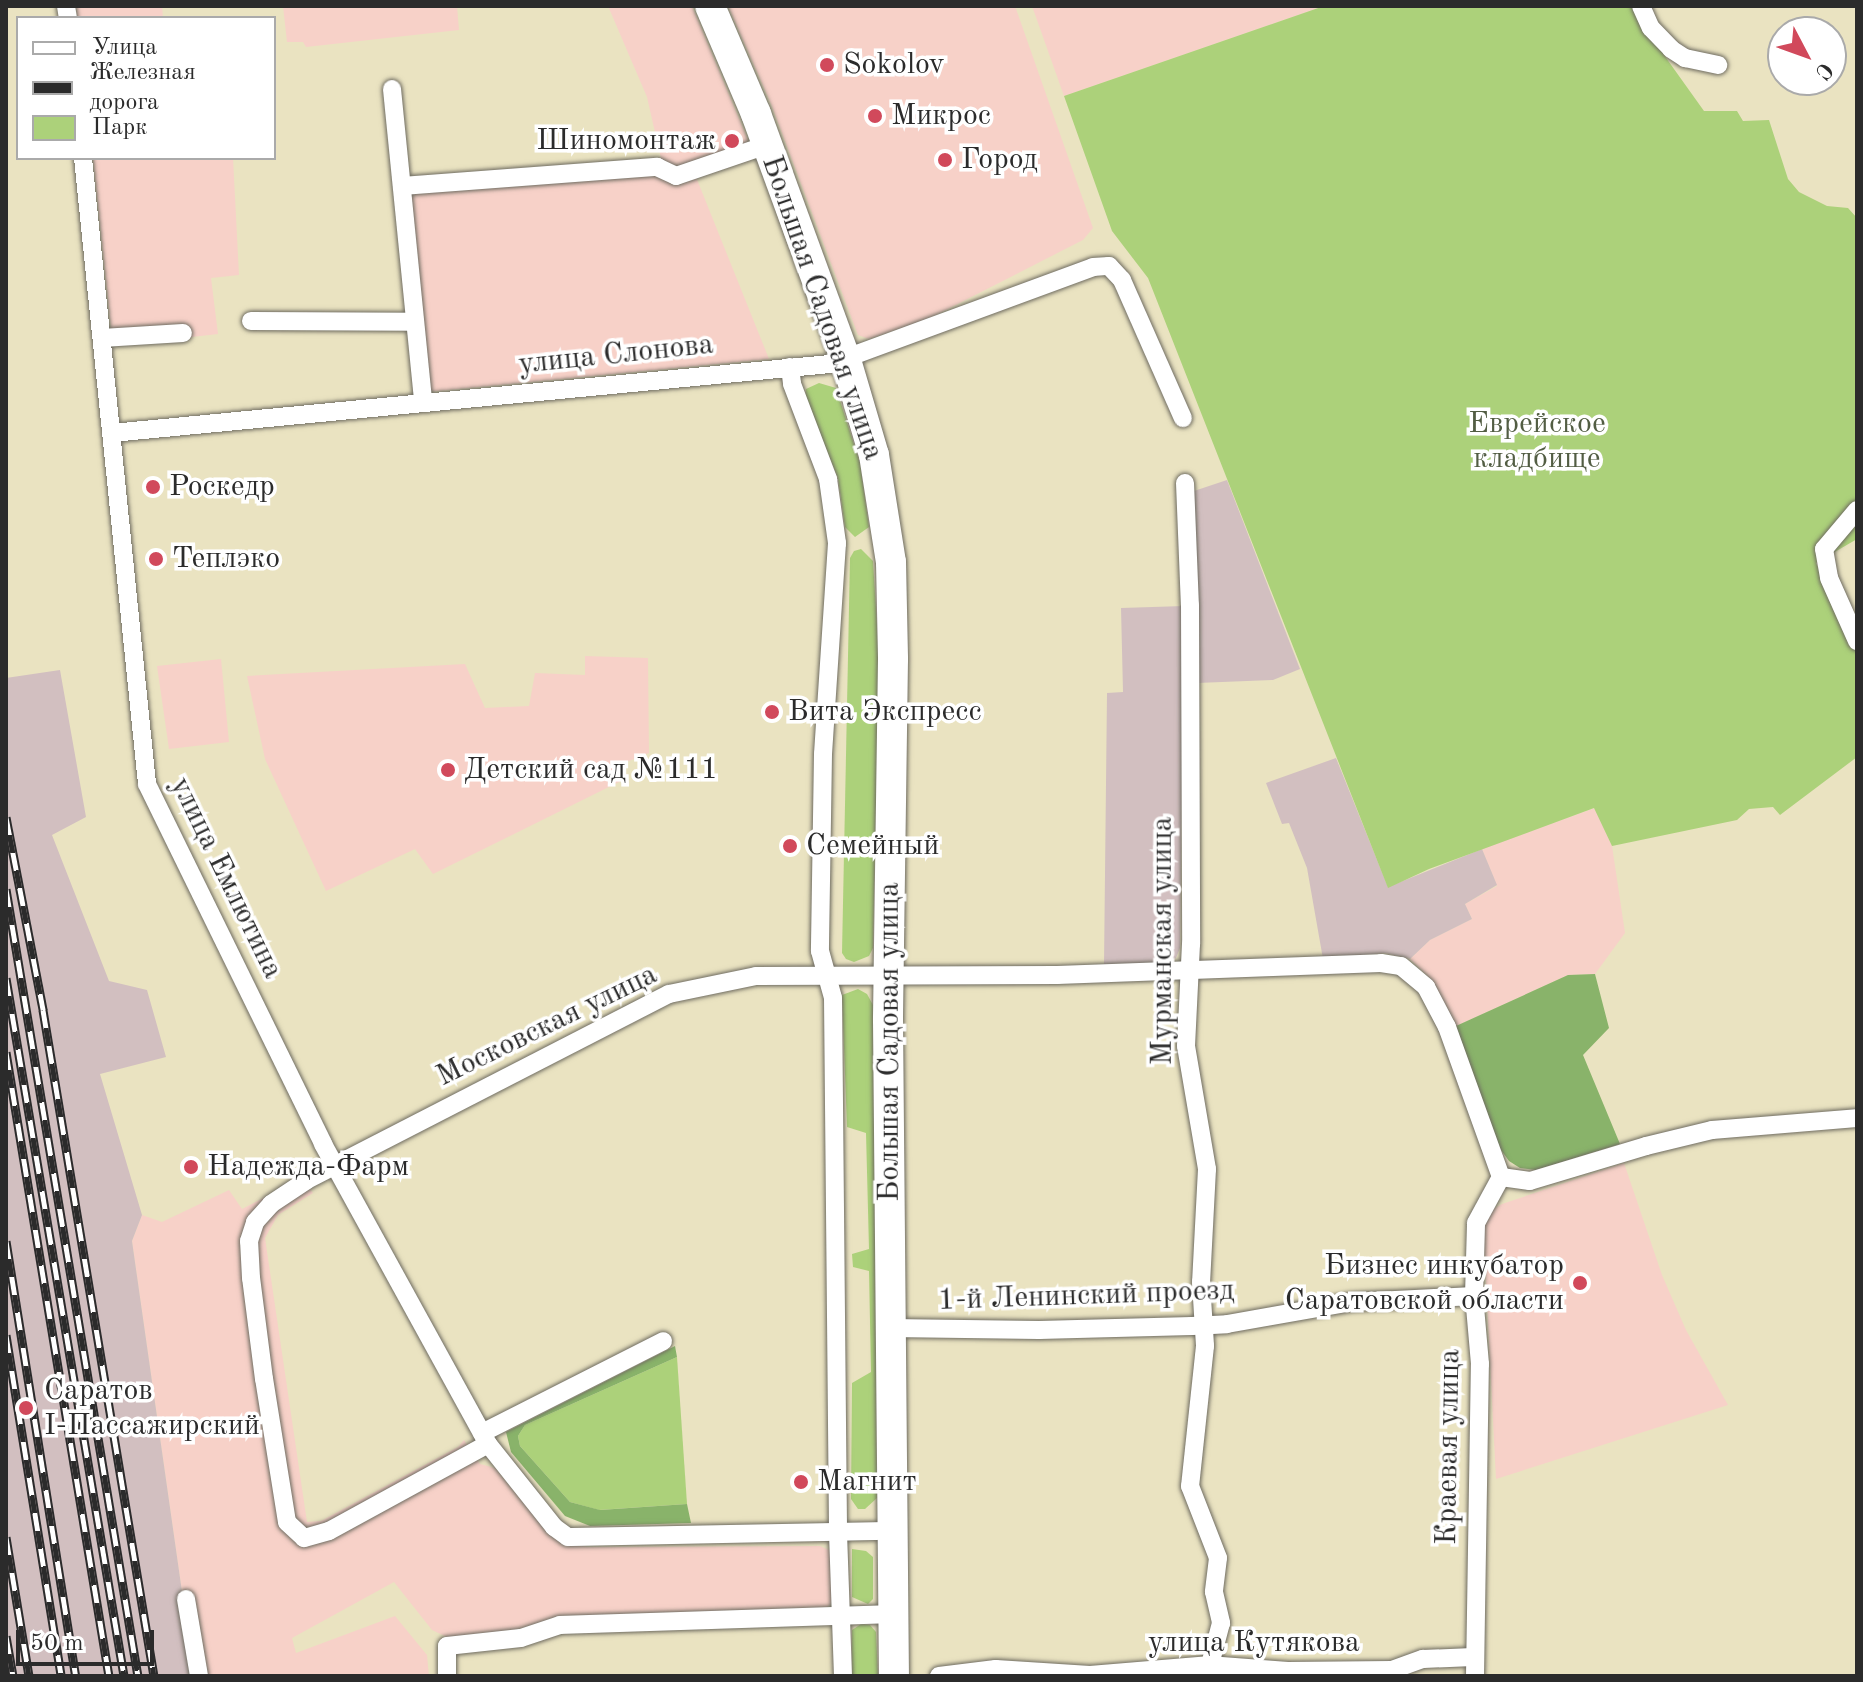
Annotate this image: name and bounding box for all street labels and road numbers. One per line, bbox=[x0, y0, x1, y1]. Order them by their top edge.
street label: Большая Садовая улица bbox=[753, 151, 891, 465]
street label: улица Слонова bbox=[517, 327, 715, 383]
street label: улица Емлютина bbox=[162, 771, 290, 985]
street label: Мурманская улица bbox=[1145, 817, 1181, 1065]
street label: Большая Садовая улица bbox=[872, 882, 908, 1202]
street label: Московская улица bbox=[431, 957, 663, 1095]
street label: 1-й Ленинский проезд bbox=[937, 1273, 1235, 1319]
street label: Краевая улица bbox=[1429, 1349, 1469, 1545]
street label: улица Кутякова bbox=[1148, 1625, 1360, 1661]

